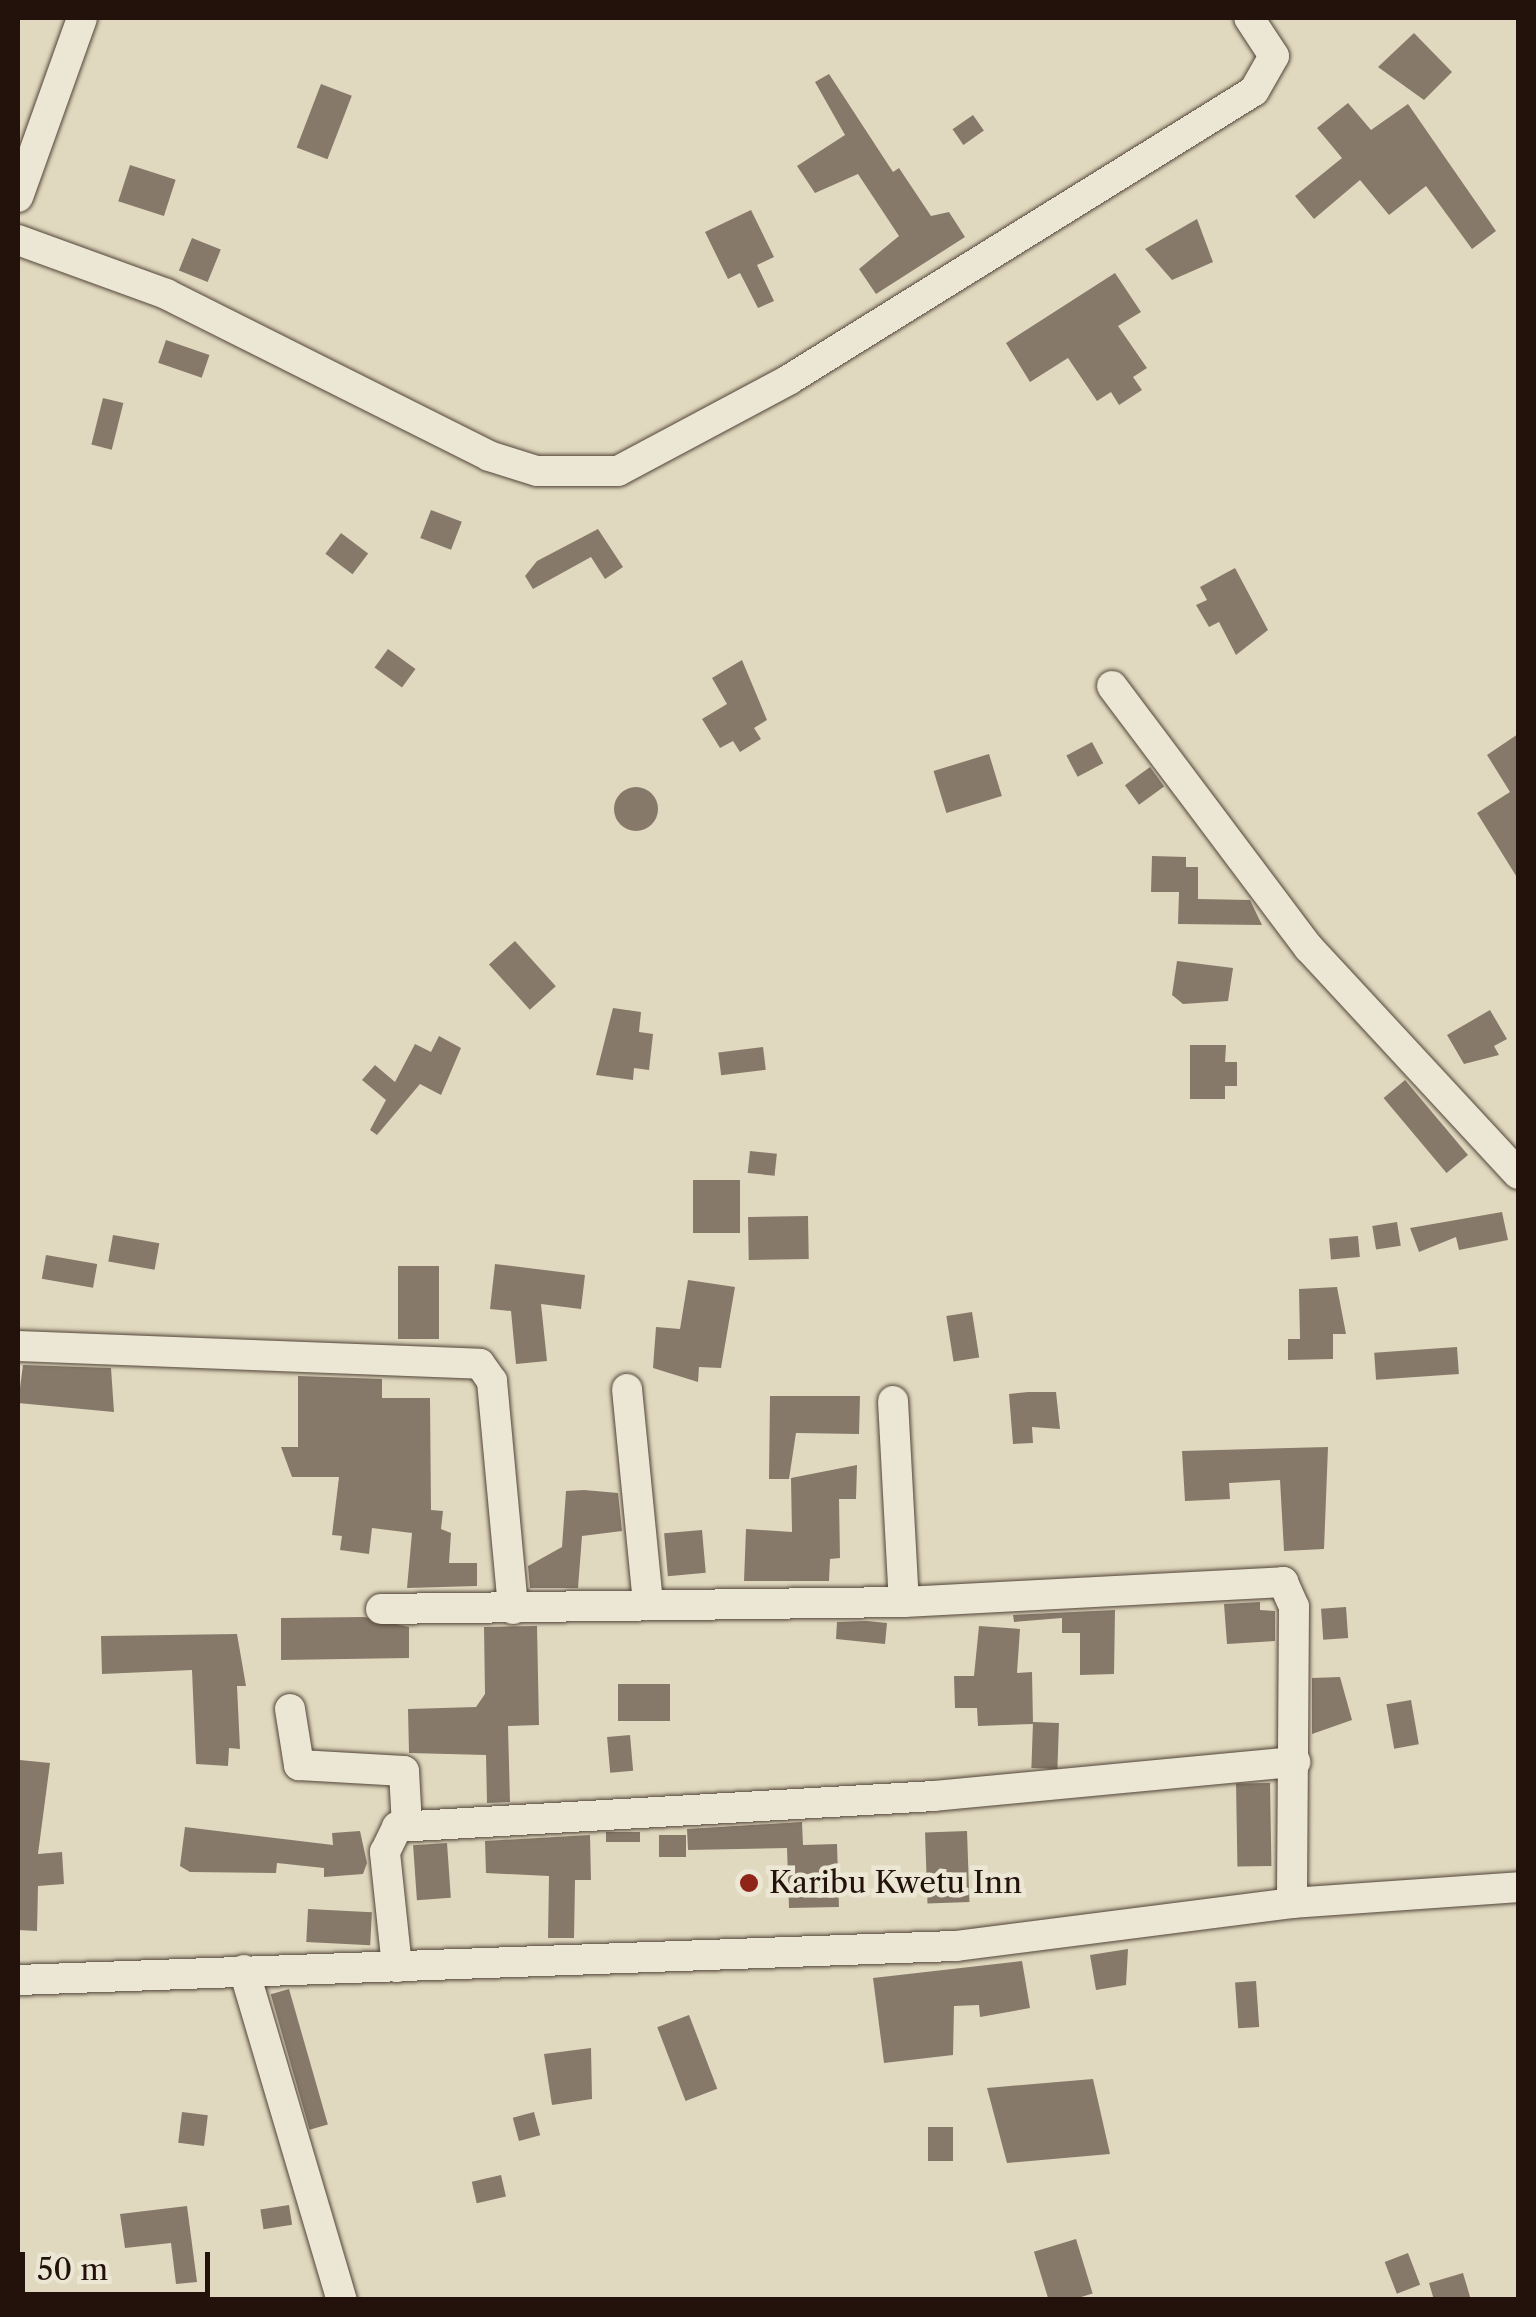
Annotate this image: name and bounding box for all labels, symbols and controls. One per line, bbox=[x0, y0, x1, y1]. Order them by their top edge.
place label: Karibu Kwetu Inn bbox=[769, 1865, 1022, 1901]
marker: Karibu Kwetu Inn bbox=[738, 1872, 760, 1894]
scale bar bbox=[25, 2232, 215, 2294]
text: 50 m bbox=[37, 2251, 108, 2288]

